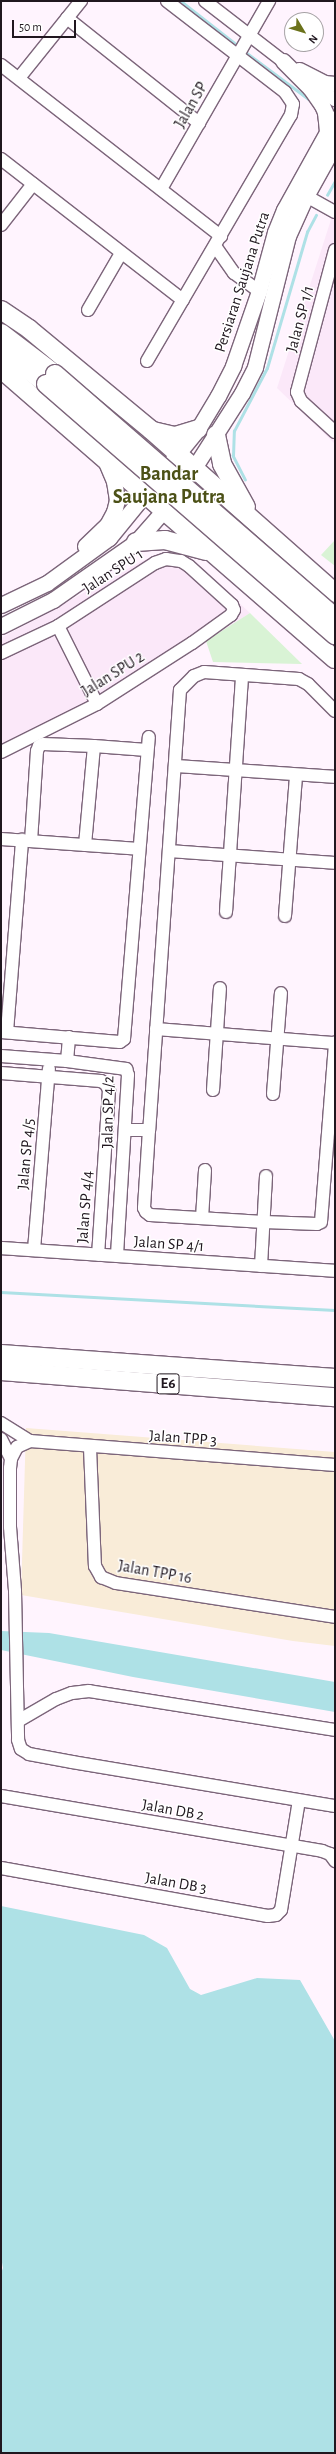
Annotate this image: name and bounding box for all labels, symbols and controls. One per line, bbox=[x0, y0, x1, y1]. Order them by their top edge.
scale bar bbox=[14, 12, 78, 38]
north arrow bbox=[284, 12, 324, 52]
text: 50 m bbox=[19, 21, 42, 33]
text: N bbox=[306, 33, 320, 45]
street label: Jalan SP bbox=[170, 79, 212, 131]
street label: Persiaran Saujana Putra bbox=[210, 209, 274, 355]
street label: Jalan SP 1/1 bbox=[282, 284, 318, 354]
district label: Bandar Saujana Putra bbox=[113, 462, 225, 509]
street label: Jalan SPU 1 bbox=[79, 544, 147, 598]
street label: Jalan SPU 2 bbox=[78, 647, 148, 701]
street label: Jalan SP 4/2 bbox=[98, 1076, 118, 1148]
street label: Jalan SP 4/5 bbox=[13, 1117, 39, 1191]
street label: Jalan SP 4/4 bbox=[73, 1170, 97, 1244]
street label: Jalan SP 4/1 bbox=[133, 1232, 205, 1256]
road number: E6 bbox=[156, 1371, 180, 1397]
street label: Jalan TPP 3 bbox=[149, 1426, 217, 1450]
street label: Jalan TPP 16 bbox=[117, 1556, 193, 1588]
street label: Jalan DB 2 bbox=[140, 1795, 206, 1825]
street label: Jalan DB 3 bbox=[144, 1868, 208, 1898]

